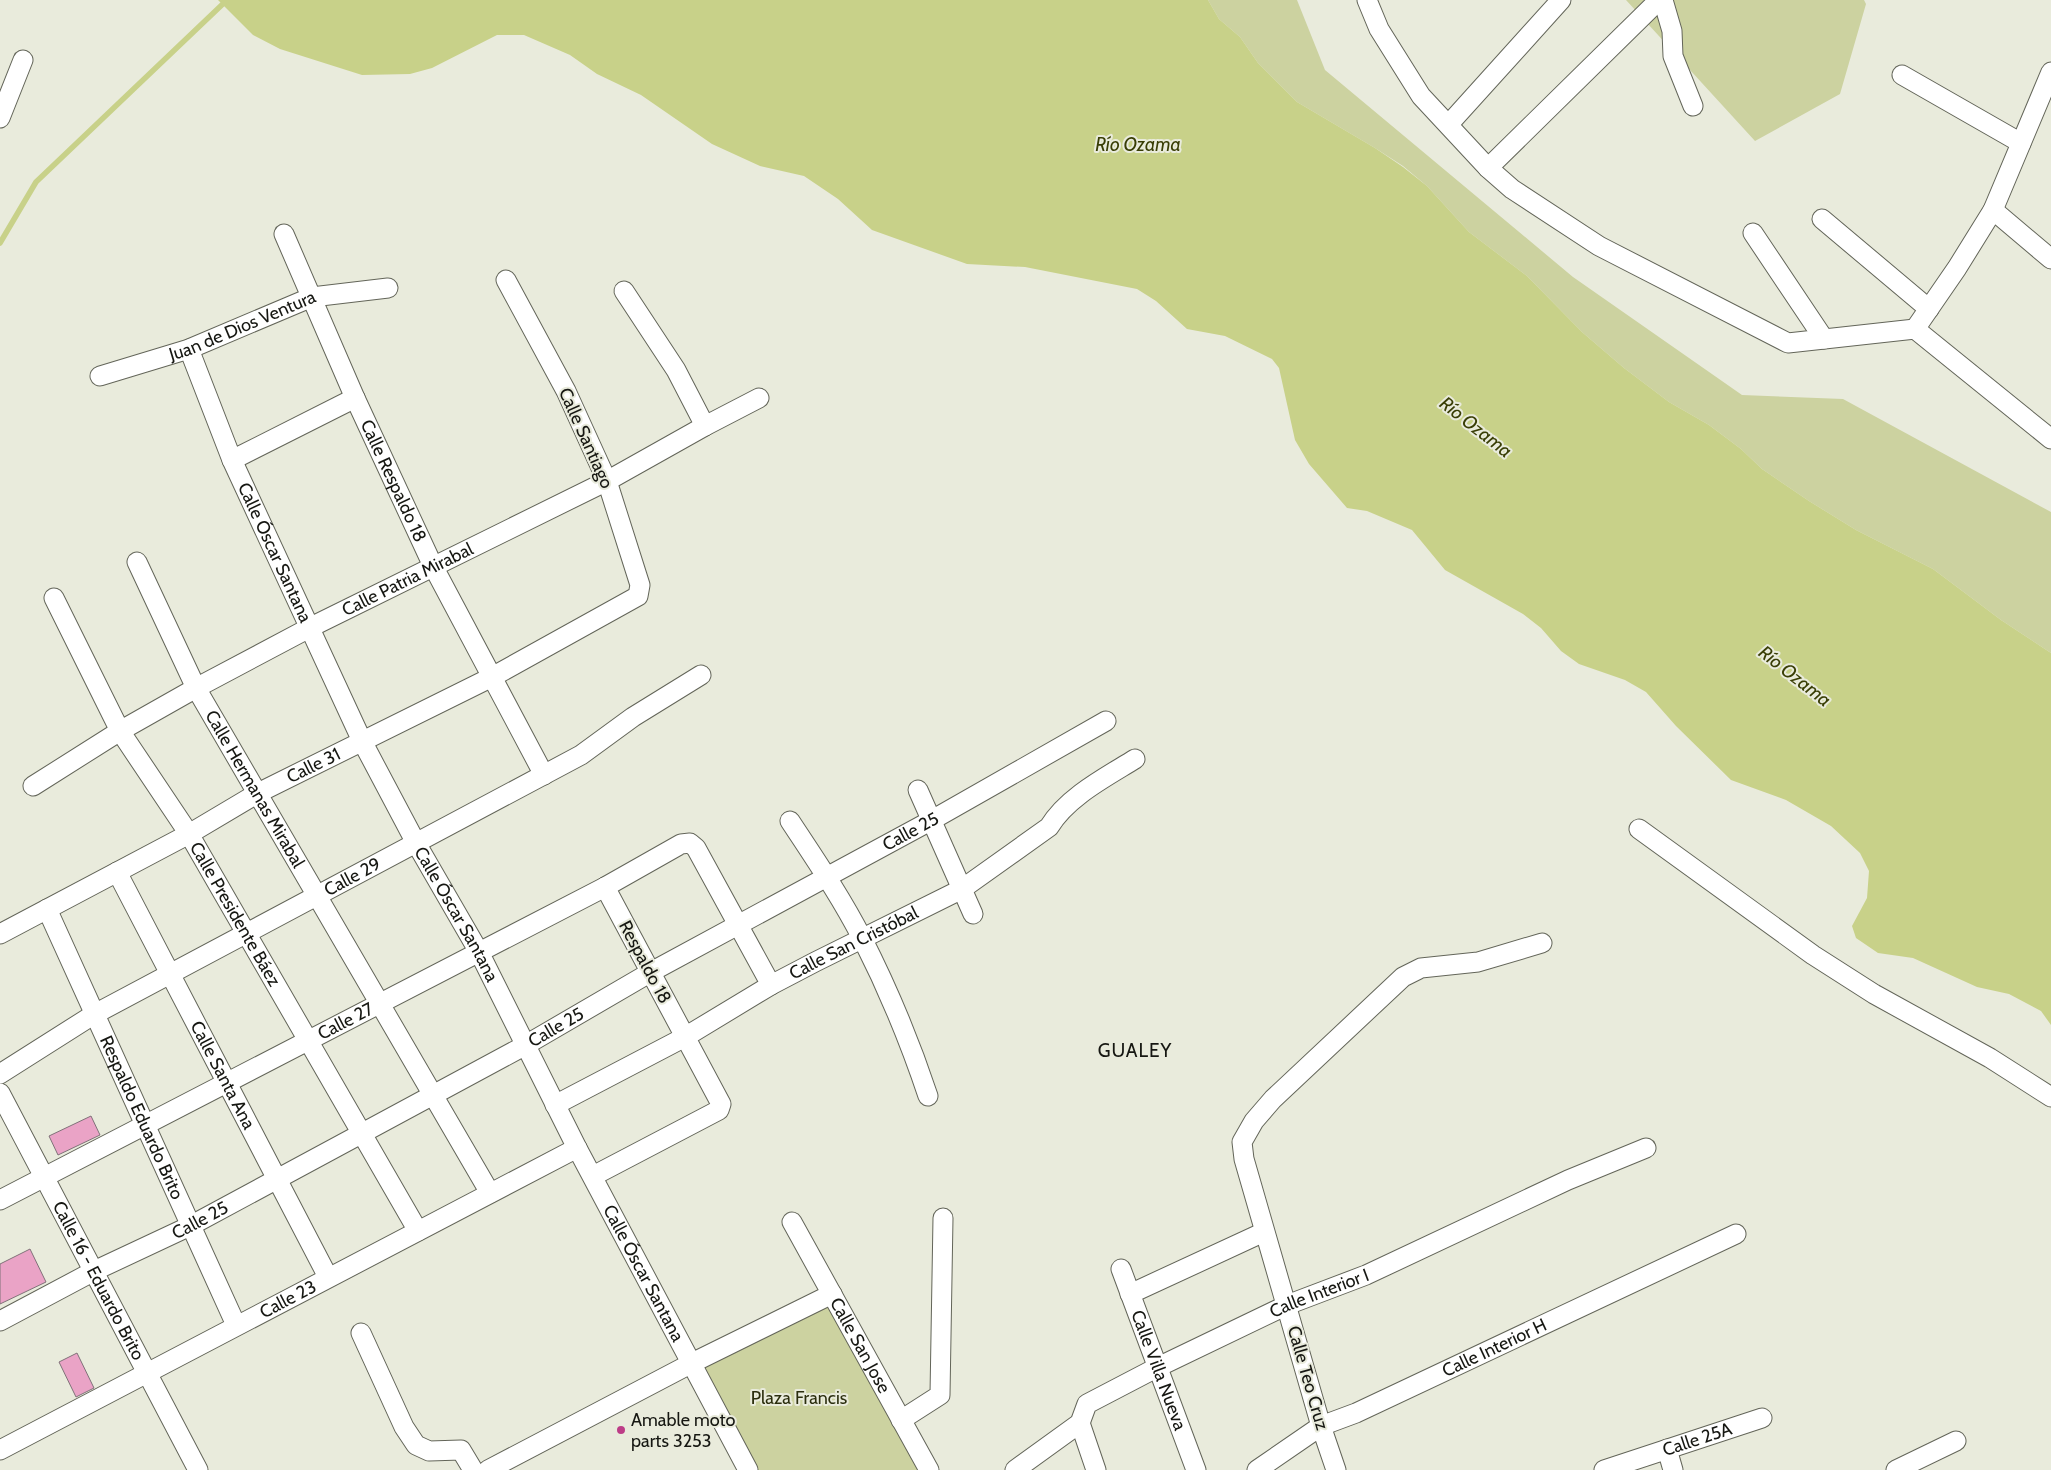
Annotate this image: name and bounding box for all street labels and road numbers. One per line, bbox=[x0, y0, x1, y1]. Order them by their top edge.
street label: Juan de Dios Ventura bbox=[165, 286, 319, 366]
street label: Calle Santiago bbox=[554, 384, 618, 492]
street label: Calle Respaldo 18 bbox=[356, 416, 431, 545]
street label: Calle Óscar Santana bbox=[233, 479, 317, 626]
street label: Calle Patria Mirabal bbox=[338, 537, 477, 621]
street label: Calle Hermanas Mirabal bbox=[200, 706, 310, 872]
street label: Calle 31 bbox=[283, 743, 344, 788]
street label: Calle 25 bbox=[879, 808, 943, 856]
street label: Calle Presidente Báez bbox=[185, 838, 286, 991]
street label: Calle Óscar Santana bbox=[410, 843, 503, 986]
street label: Calle 29 bbox=[320, 853, 384, 901]
street label: Calle San Cristóbal bbox=[785, 901, 923, 985]
street label: Respaldo 18 bbox=[614, 917, 676, 1007]
street label: Calle 27 bbox=[314, 998, 377, 1045]
street label: Calle 25 bbox=[524, 1003, 588, 1052]
street label: Calle Santa Ana bbox=[186, 1017, 260, 1133]
street label: Respaldo Eduardo Brito bbox=[95, 1032, 188, 1203]
street label: Calle 25 bbox=[168, 1196, 232, 1244]
street label: Calle 16 - Eduardo Brito bbox=[48, 1197, 149, 1364]
street label: Calle Óscar Santana bbox=[598, 1201, 689, 1346]
street label: Calle Interior I bbox=[1266, 1264, 1372, 1323]
street label: Calle 23 bbox=[256, 1275, 320, 1323]
street label: Calle San Jose bbox=[825, 1294, 895, 1397]
street label: Calle Villa Nueva bbox=[1126, 1307, 1191, 1434]
street label: Calle Interior H bbox=[1439, 1314, 1550, 1382]
street label: Calle Teo Cruz bbox=[1283, 1323, 1334, 1433]
street label: Calle 25A bbox=[1660, 1418, 1735, 1461]

